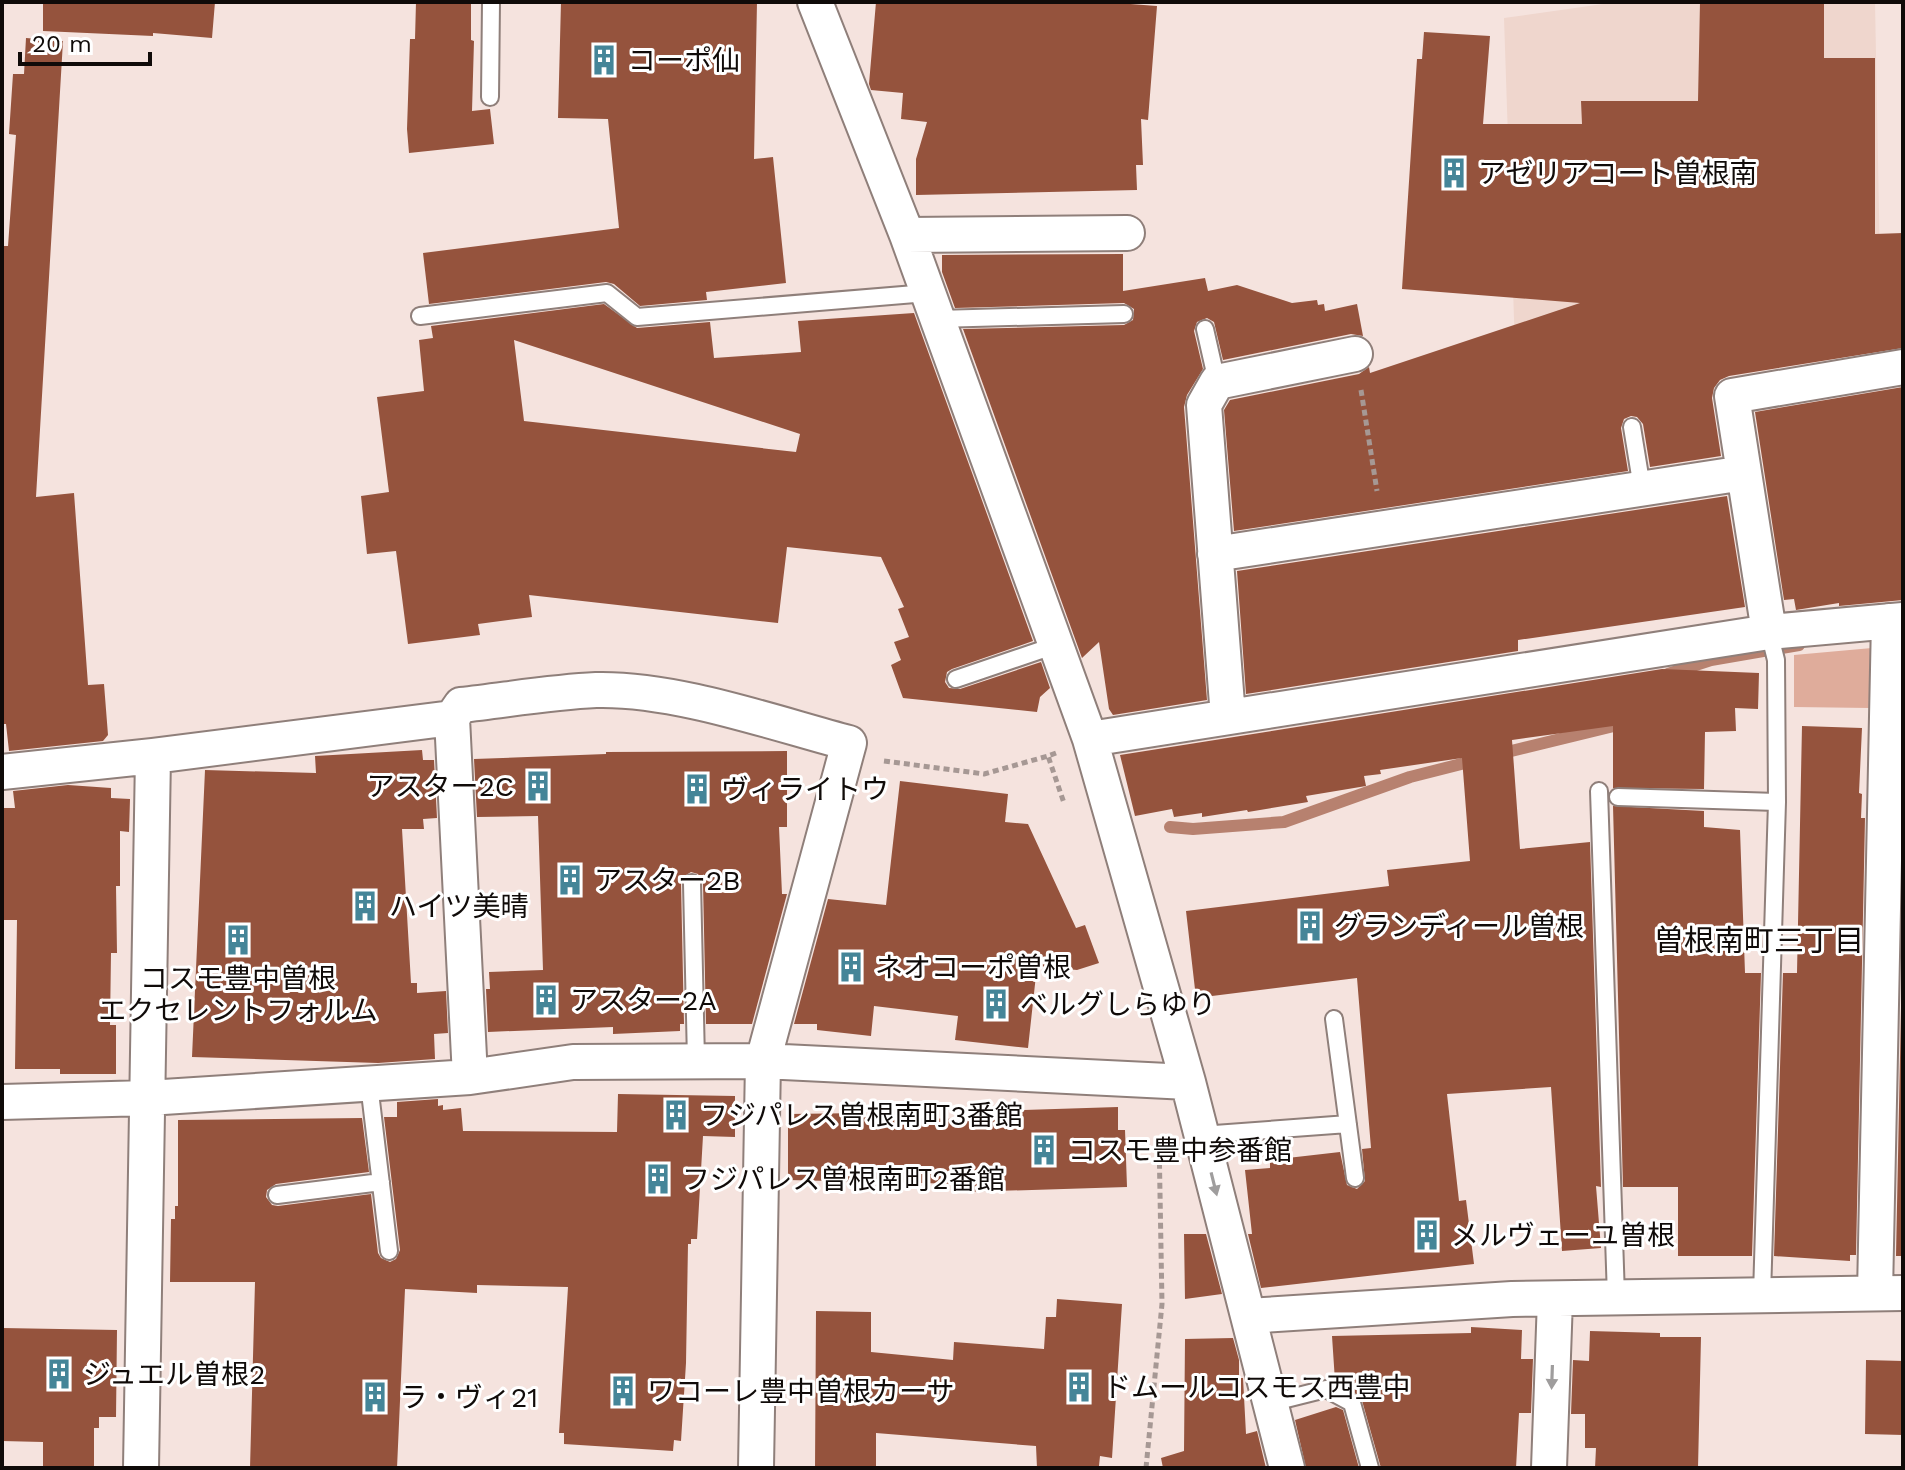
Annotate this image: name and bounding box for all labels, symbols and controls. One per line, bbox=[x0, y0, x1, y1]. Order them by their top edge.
scale bar bbox=[20, 16, 150, 66]
text: 20 m bbox=[32, 30, 92, 58]
building icon: コーポ仙 bbox=[587, 43, 621, 77]
place label: コーポ仙 bbox=[628, 44, 740, 77]
building icon: アゼリアコート曽根南 bbox=[1437, 156, 1471, 190]
place label: アゼリアコート曽根南 bbox=[1478, 157, 1757, 190]
building icon: アスター2C bbox=[521, 769, 555, 803]
place label: アスター2C bbox=[366, 770, 514, 803]
building icon: ヴィライトウ bbox=[680, 772, 714, 806]
place label: ヴィライトウ bbox=[721, 773, 889, 806]
building icon: アスター2B bbox=[553, 863, 587, 897]
place label: アスター2B bbox=[594, 864, 741, 897]
building icon: ハイツ美晴 bbox=[348, 889, 382, 923]
place label: ハイツ美晴 bbox=[389, 890, 528, 923]
building icon: グランディール曽根 bbox=[1293, 909, 1327, 943]
place label: グランディール曽根 bbox=[1334, 910, 1584, 943]
building icon: コスモ豊中曽根 エクセレントフォルム bbox=[221, 923, 255, 957]
district label: 曽根南町三丁目 bbox=[1654, 923, 1864, 958]
building icon: ネオコーポ曽根 bbox=[834, 950, 868, 984]
place label: ネオコーポ曽根 bbox=[875, 951, 1071, 984]
place label: コスモ豊中曽根 エクセレントフォルム bbox=[98, 962, 378, 1027]
building icon: アスター2A bbox=[529, 983, 563, 1017]
place label: アスター2A bbox=[570, 984, 717, 1017]
building icon: ベルグしらゆり bbox=[979, 987, 1013, 1021]
place label: ベルグしらゆり bbox=[1020, 988, 1216, 1021]
building icon: フジパレス曽根南町3番館 bbox=[659, 1098, 693, 1132]
place label: フジパレス曽根南町3番館 bbox=[700, 1099, 1023, 1132]
building icon: コスモ豊中参番館 bbox=[1027, 1133, 1061, 1167]
place label: コスモ豊中参番館 bbox=[1068, 1134, 1292, 1167]
building icon: フジパレス曽根南町2番館 bbox=[641, 1162, 675, 1196]
place label: フジパレス曽根南町2番館 bbox=[682, 1163, 1005, 1196]
one-way arrow bbox=[1208, 1172, 1220, 1197]
building icon: メルヴェーユ曽根 bbox=[1410, 1218, 1444, 1252]
place label: メルヴェーユ曽根 bbox=[1451, 1219, 1675, 1252]
building icon: ジュエル曽根2 bbox=[42, 1357, 76, 1391]
place label: ジュエル曽根2 bbox=[83, 1358, 265, 1391]
one-way arrow bbox=[1546, 1365, 1559, 1390]
building icon: ドムールコスモス西豊中 bbox=[1062, 1370, 1096, 1404]
place label: ドムールコスモス西豊中 bbox=[1103, 1371, 1410, 1404]
building icon: ワコーレ豊中曽根カーサ bbox=[606, 1374, 640, 1408]
place label: ワコーレ豊中曽根カーサ bbox=[647, 1375, 954, 1408]
building icon: ラ・ヴィ21 bbox=[358, 1380, 392, 1414]
place label: ラ・ヴィ21 bbox=[399, 1381, 538, 1414]

